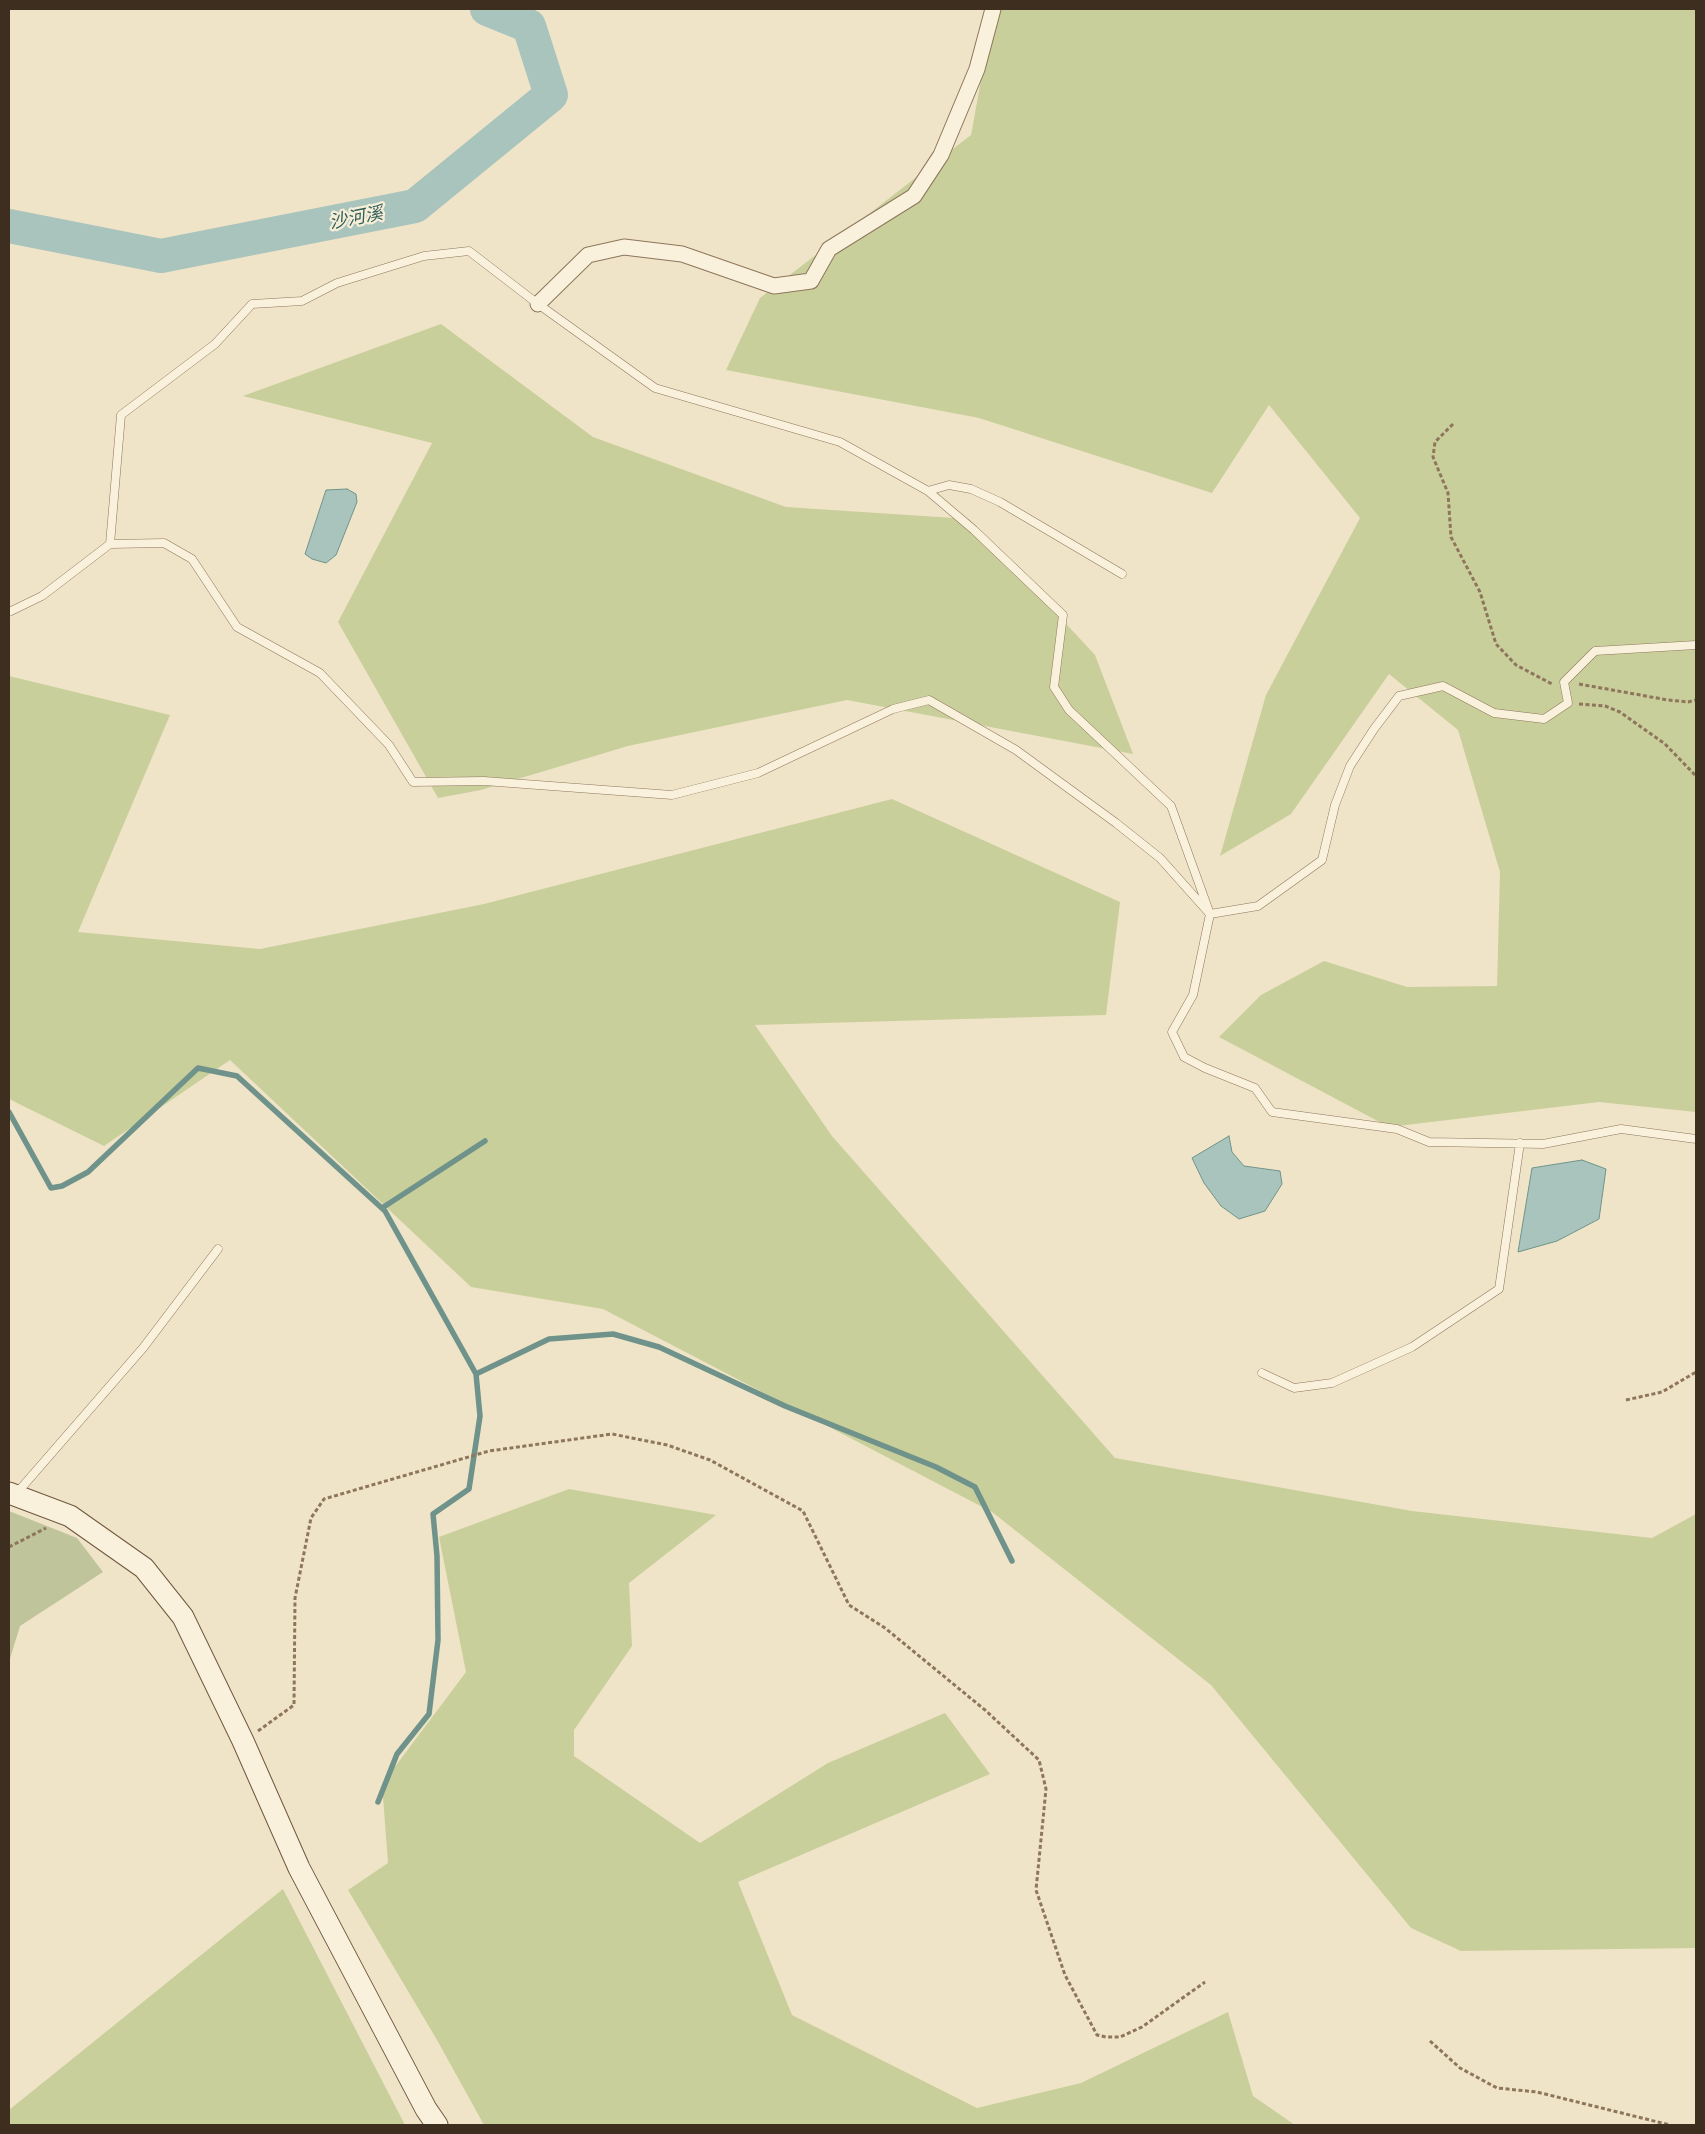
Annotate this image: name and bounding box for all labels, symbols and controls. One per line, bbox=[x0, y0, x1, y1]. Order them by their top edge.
water label: 沙河溪 bbox=[327, 202, 385, 234]

